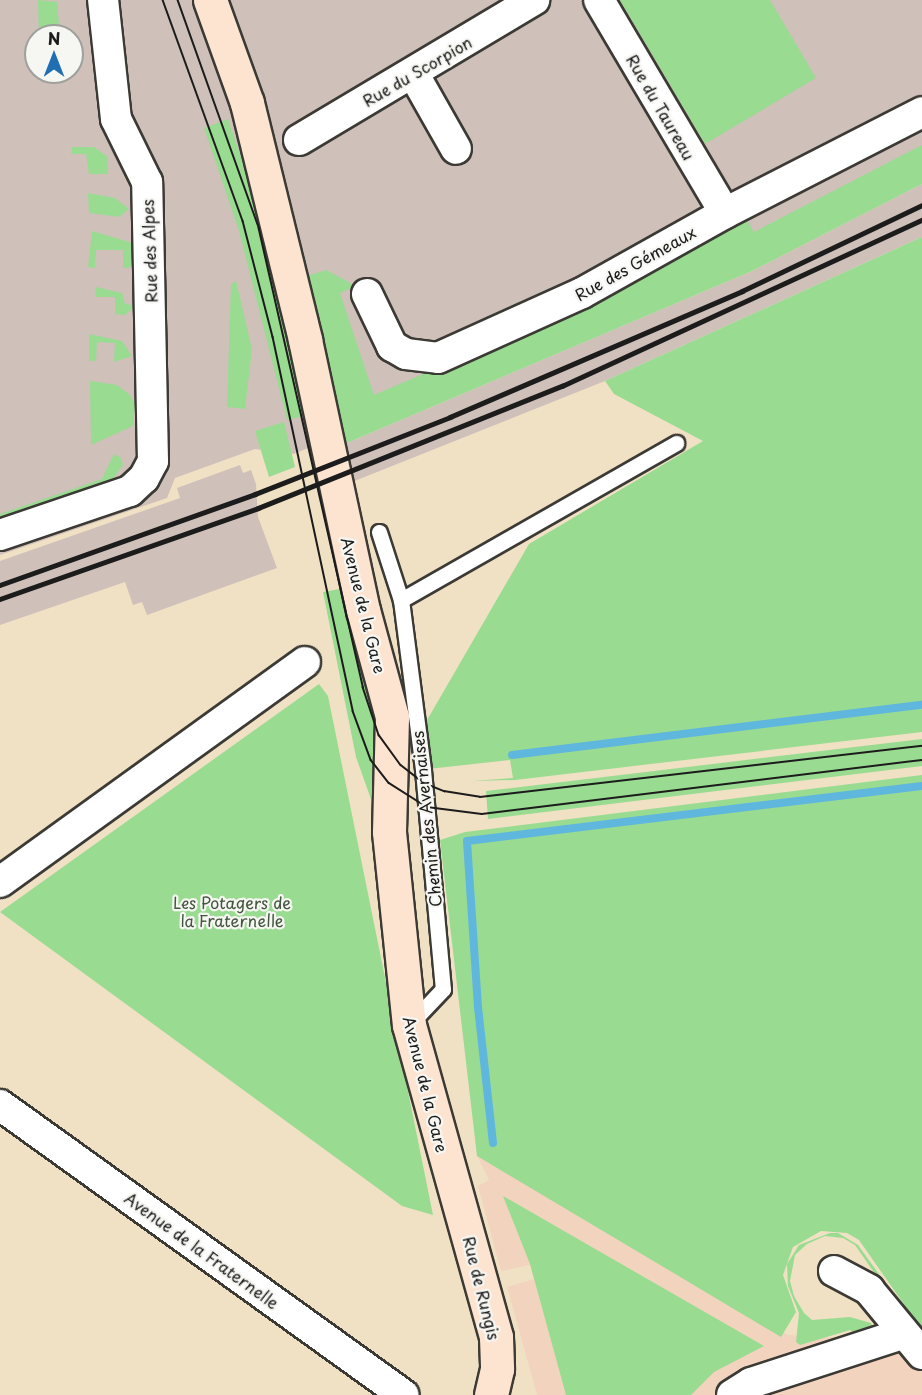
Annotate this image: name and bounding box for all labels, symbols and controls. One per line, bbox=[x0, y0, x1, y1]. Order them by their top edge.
north arrow bbox=[24, 24, 84, 84]
text: N bbox=[48, 26, 60, 50]
street label: Rue du Scorpion bbox=[358, 31, 476, 111]
street label: Rue du Taureau bbox=[622, 50, 700, 164]
street label: Rue des Alpes bbox=[138, 198, 160, 304]
street label: Rue des Gémeaux bbox=[570, 221, 700, 305]
street label: Avenue de la Gare bbox=[338, 534, 390, 676]
street label: Chemin des Avernaises bbox=[407, 730, 445, 908]
park label: Les Potagers de la Fraternelle bbox=[172, 892, 292, 930]
street label: Avenue de la Gare bbox=[400, 1013, 452, 1155]
street label: Avenue de la Fraternelle bbox=[121, 1187, 283, 1313]
street label: Rue de Rungis bbox=[460, 1233, 504, 1343]

